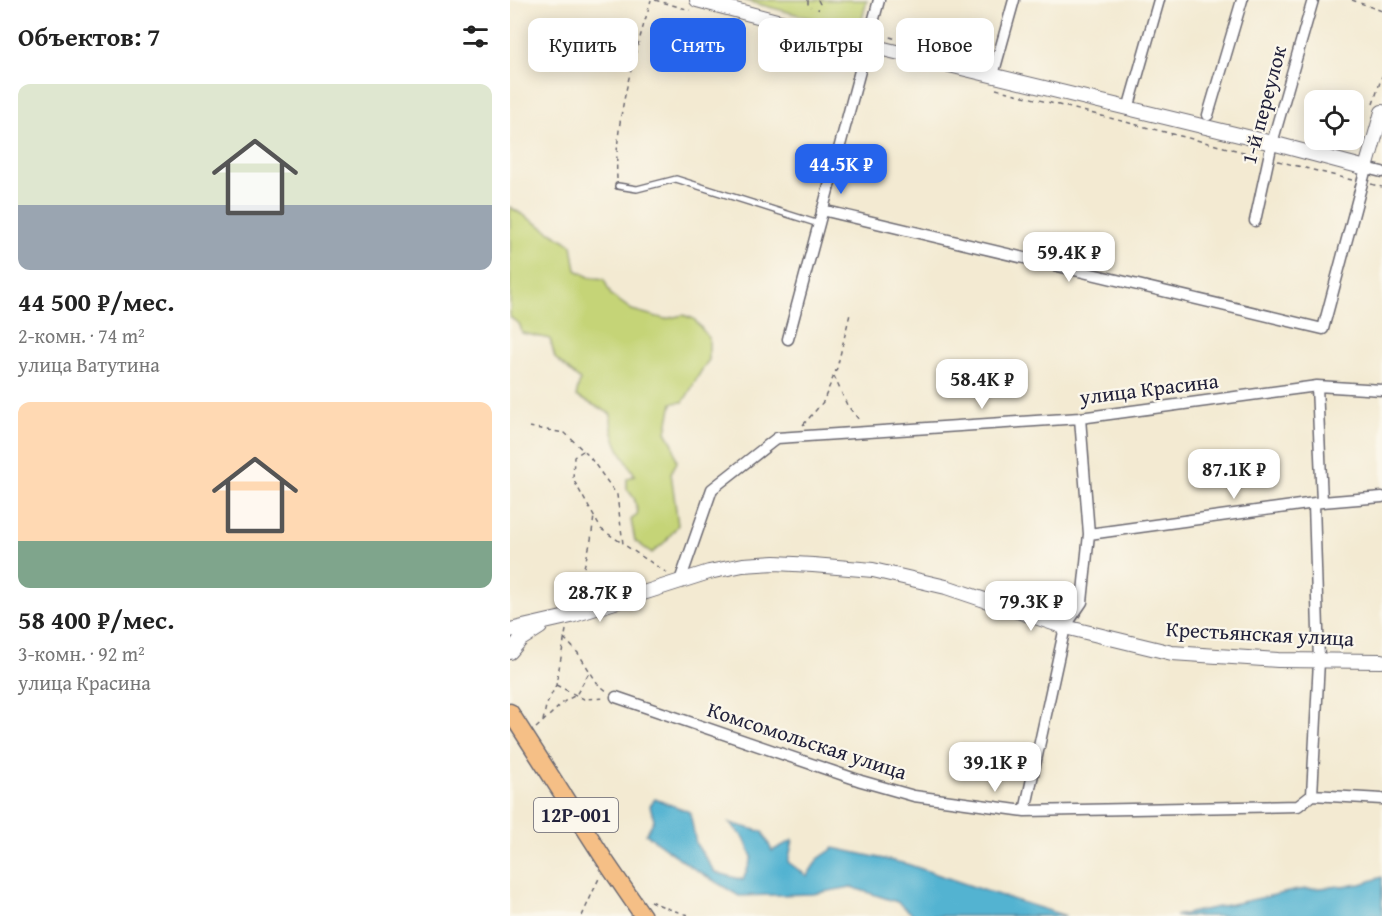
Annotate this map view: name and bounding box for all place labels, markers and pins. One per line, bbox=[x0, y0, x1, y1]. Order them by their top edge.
pin: 44.5K ₽ bbox=[786, 144, 896, 195]
pin: 59.4K ₽ bbox=[1014, 232, 1124, 283]
pin: 58.4K ₽ bbox=[927, 359, 1037, 410]
pin: 87.1K ₽ bbox=[1179, 449, 1289, 500]
pin: 28.7K ₽ bbox=[545, 572, 655, 623]
pin: 79.3K ₽ bbox=[976, 581, 1086, 632]
pin: 39.1K ₽ bbox=[940, 742, 1050, 793]

